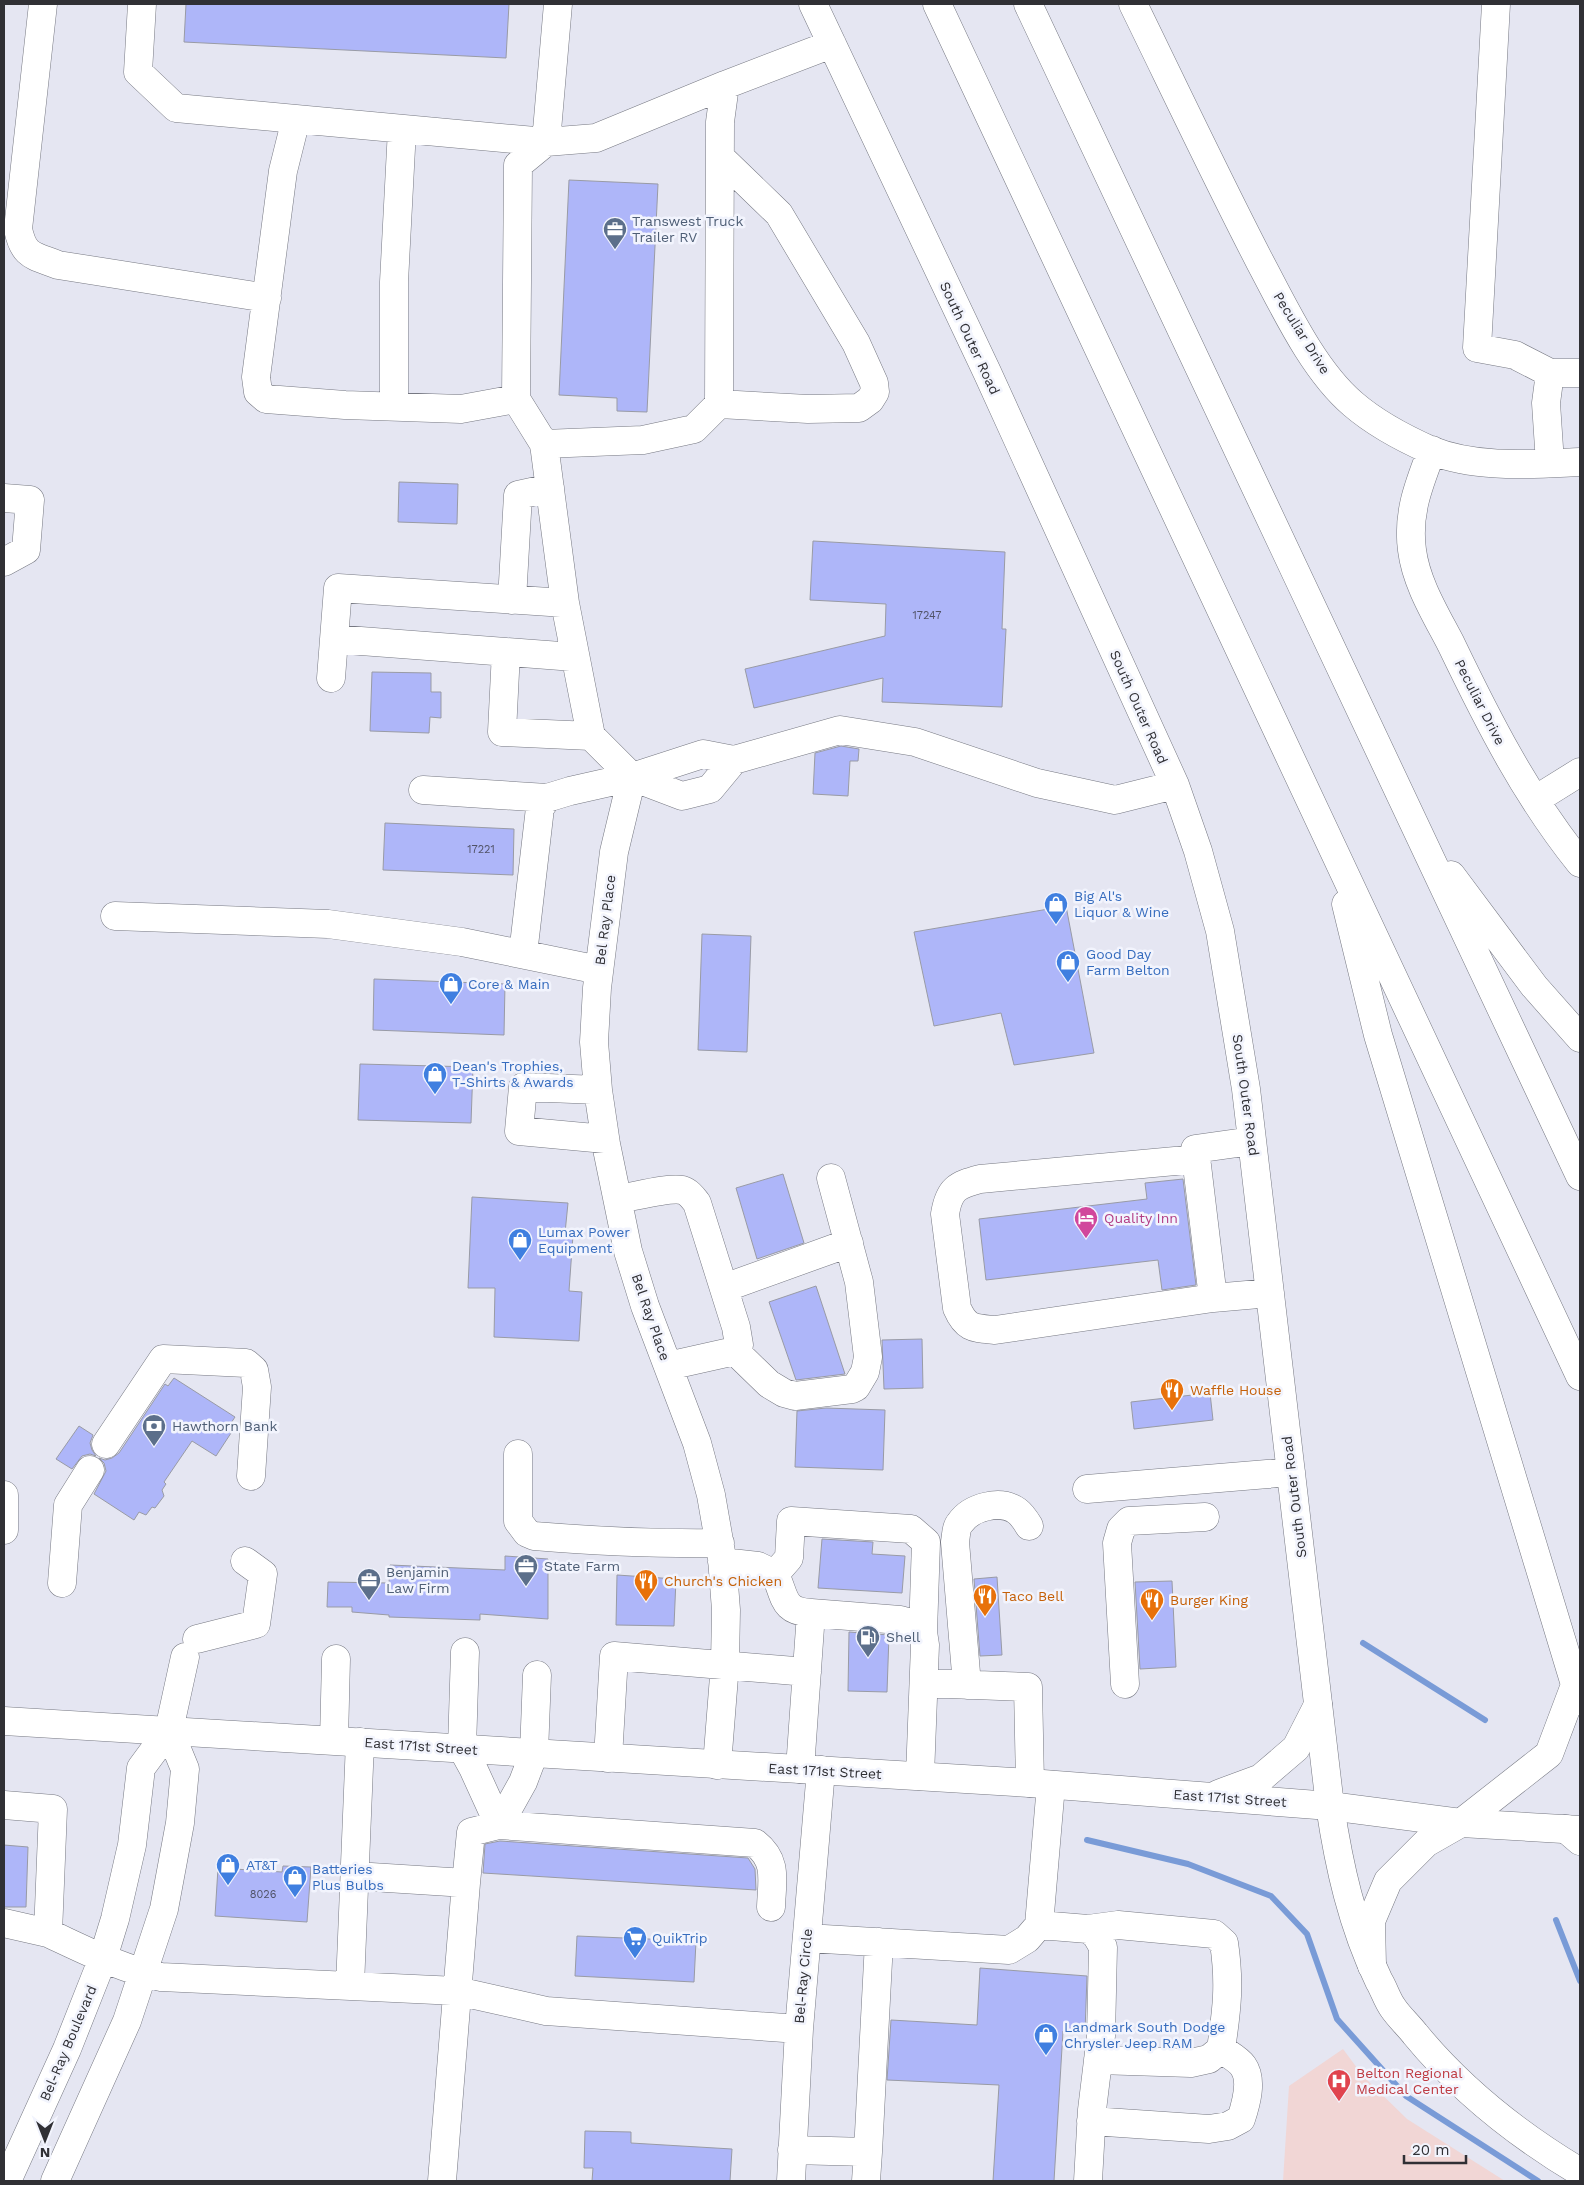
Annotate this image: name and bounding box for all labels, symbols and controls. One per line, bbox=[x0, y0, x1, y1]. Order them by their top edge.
place label: Transwest Truck Trailer RV bbox=[632, 213, 743, 245]
office icon: Transwest Truck Trailer RV bbox=[602, 216, 628, 250]
street label: South Outer Road bbox=[937, 279, 1003, 397]
street label: Peculiar Drive bbox=[1270, 289, 1334, 377]
house number: 17247 bbox=[913, 609, 941, 622]
street label: South Outer Road bbox=[1107, 648, 1171, 766]
street label: Peculiar Drive bbox=[1452, 657, 1508, 747]
house number: 17221 bbox=[467, 843, 495, 856]
street label: Bel Ray Place bbox=[592, 874, 618, 966]
place label: Big Al's Liquor & Wine bbox=[1074, 888, 1169, 920]
shop icon: Big Al's Liquor & Wine bbox=[1043, 891, 1069, 925]
place label: Good Day Farm Belton bbox=[1086, 946, 1170, 978]
shop icon: Good Day Farm Belton bbox=[1055, 949, 1081, 983]
shop icon: Core & Main bbox=[438, 971, 464, 1005]
place label: Core & Main bbox=[468, 976, 550, 992]
street label: South Outer Road bbox=[1230, 1033, 1262, 1157]
place label: Dean's Trophies, T-Shirts & Awards bbox=[452, 1058, 574, 1090]
shop icon: Dean's Trophies, T-Shirts & Awards bbox=[422, 1061, 448, 1095]
hotel icon: Quality Inn bbox=[1073, 1205, 1099, 1239]
place label: Quality Inn bbox=[1104, 1210, 1178, 1226]
place label: Lumax Power Equipment bbox=[538, 1224, 630, 1256]
shop icon: Lumax Power Equipment bbox=[507, 1227, 533, 1261]
street label: Bel Ray Place bbox=[629, 1271, 673, 1363]
restaurant icon: Waffle House bbox=[1159, 1377, 1185, 1411]
place label: Waffle House bbox=[1190, 1382, 1282, 1398]
bank icon: Hawthorn Bank bbox=[141, 1413, 167, 1447]
place label: Hawthorn Bank bbox=[172, 1418, 277, 1434]
street label: South Outer Road bbox=[1279, 1435, 1309, 1559]
office icon: State Farm bbox=[513, 1553, 539, 1587]
place label: State Farm bbox=[544, 1558, 620, 1574]
place label: Benjamin Law Firm bbox=[386, 1564, 450, 1596]
office icon: Benjamin Law Firm bbox=[356, 1567, 382, 1601]
restaurant icon: Church's Chicken bbox=[633, 1568, 659, 1602]
place label: Church's Chicken bbox=[664, 1573, 782, 1589]
restaurant icon: Taco Bell bbox=[972, 1583, 998, 1617]
restaurant icon: Burger King bbox=[1139, 1587, 1165, 1621]
place label: Taco Bell bbox=[1002, 1588, 1064, 1604]
place label: Burger King bbox=[1170, 1592, 1248, 1608]
fuel station icon: Shell bbox=[855, 1624, 881, 1658]
place label: Shell bbox=[886, 1629, 921, 1645]
street label: East 171st Street bbox=[364, 1734, 478, 1758]
street label: East 171st Street bbox=[768, 1760, 882, 1782]
street label: East 171st Street bbox=[1173, 1786, 1287, 1810]
shop icon: AT&T bbox=[215, 1852, 241, 1886]
place label: AT&T bbox=[246, 1857, 278, 1873]
place label: Batteries Plus Bulbs bbox=[312, 1861, 384, 1893]
shop icon: Batteries Plus Bulbs bbox=[282, 1864, 308, 1898]
house number: 8026 bbox=[250, 1888, 277, 1901]
supermarket icon: QuikTrip bbox=[622, 1925, 648, 1959]
street label: Bel-Ray Circle bbox=[791, 1928, 815, 2024]
place label: QuikTrip bbox=[652, 1930, 708, 1946]
street label: Bel-Ray Boulevard bbox=[36, 1983, 100, 2103]
place label: Landmark South Dodge Chrysler Jeep RAM bbox=[1064, 2019, 1225, 2051]
shop icon: Landmark South Dodge Chrysler Jeep RAM bbox=[1033, 2022, 1059, 2056]
place label: Belton Regional Medical Center bbox=[1356, 2065, 1463, 2097]
hospital icon: Belton Regional Medical Center bbox=[1326, 2068, 1352, 2102]
north arrow bbox=[20, 2115, 70, 2165]
scale bar bbox=[1404, 2132, 1466, 2164]
text: 20 m bbox=[1412, 2141, 1450, 2159]
text: N bbox=[40, 2145, 50, 2161]

